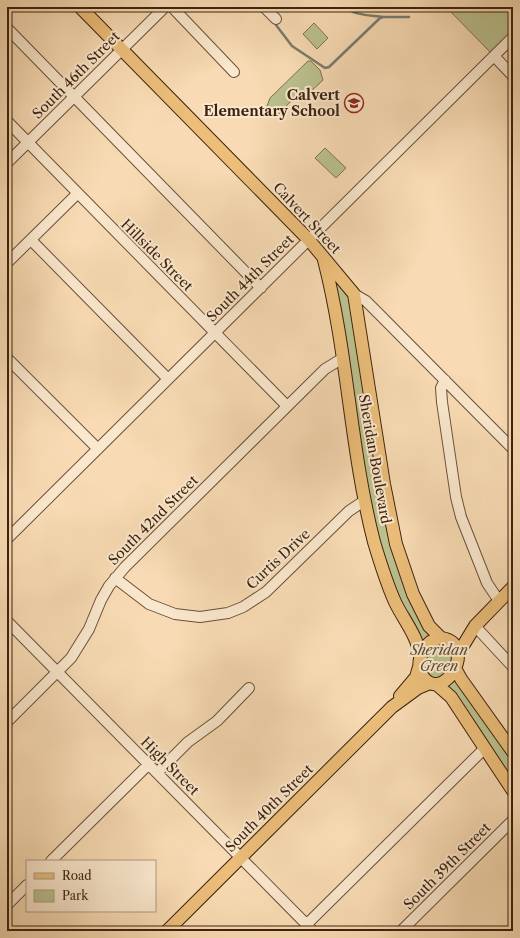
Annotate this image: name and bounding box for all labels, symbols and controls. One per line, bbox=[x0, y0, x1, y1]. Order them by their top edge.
street label: South 46th Street bbox=[28, 27, 124, 123]
place label: Calvert Elementary School bbox=[203, 86, 340, 120]
school or university icon: Calvert Elementary School bbox=[343, 92, 365, 114]
street label: Calvert Street bbox=[269, 178, 345, 258]
street label: Hillside Street bbox=[117, 215, 197, 295]
street label: South 44th Street bbox=[203, 230, 298, 325]
street label: Sheridan Boulevard bbox=[355, 393, 395, 526]
street label: South 42nd Street bbox=[104, 471, 202, 569]
street label: Curtis Drive bbox=[242, 525, 314, 593]
park label: Sheridan Green bbox=[409, 641, 468, 675]
street label: High Street bbox=[137, 733, 203, 799]
street label: South 40th Street bbox=[221, 760, 317, 856]
street label: South 39th Street bbox=[400, 819, 494, 913]
legend bbox=[26, 860, 156, 912]
text: Road bbox=[62, 868, 92, 883]
text: Park bbox=[62, 888, 89, 903]

